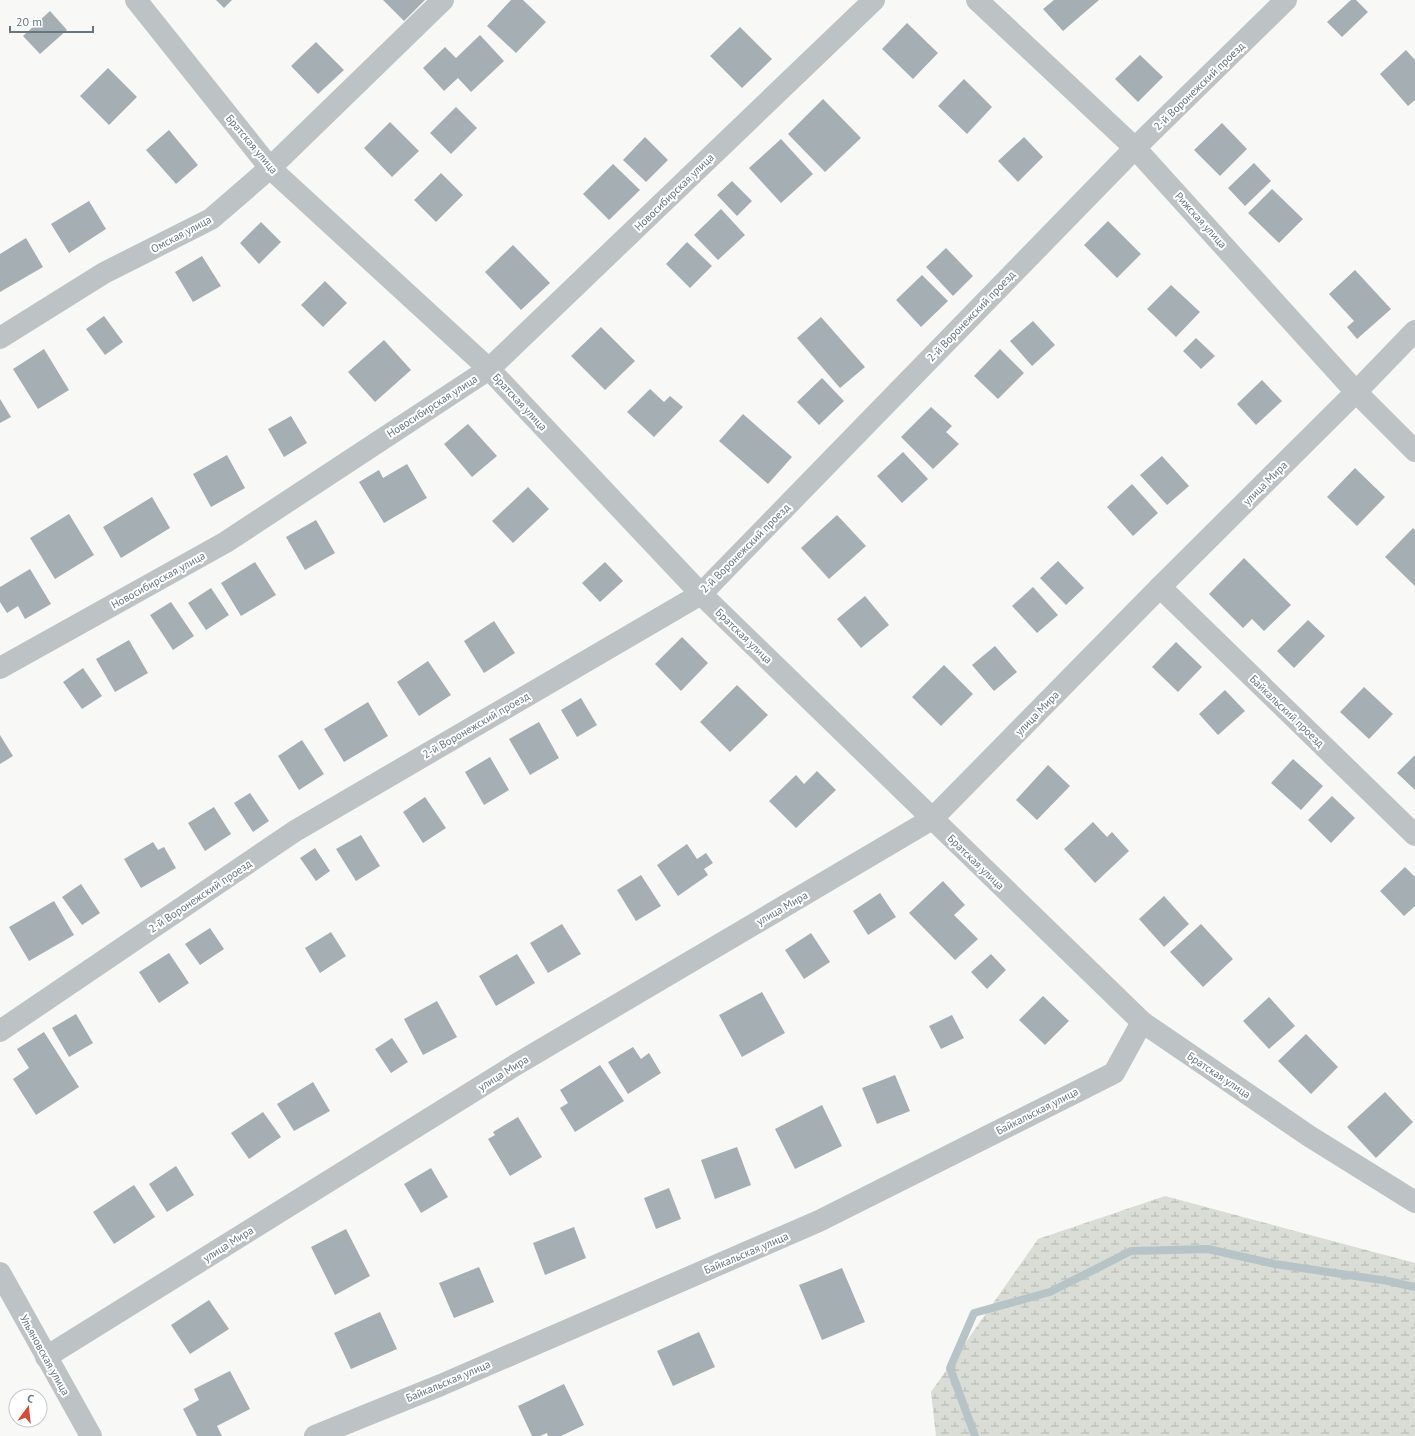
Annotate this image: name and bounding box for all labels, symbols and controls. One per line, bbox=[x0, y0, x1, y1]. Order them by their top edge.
scale bar bbox=[10, 8, 93, 34]
text: 20 m bbox=[16, 14, 42, 29]
street label: 2-й Воронежский проезд bbox=[1151, 39, 1247, 133]
street label: Братская улица bbox=[223, 111, 281, 177]
street label: Новосибирская улица bbox=[631, 150, 717, 234]
street label: Рижская улица bbox=[1172, 189, 1230, 251]
street label: Омская улица bbox=[148, 212, 214, 256]
street label: 2-й Воронежский проезд bbox=[924, 268, 1018, 364]
street label: Братская улица bbox=[490, 370, 550, 434]
street label: Новосибирская улица bbox=[384, 371, 480, 441]
street label: улица Мира bbox=[1240, 458, 1290, 508]
street label: 2-й Воронежский проезд bbox=[697, 500, 793, 596]
street label: Новосибирская улица bbox=[109, 548, 207, 612]
street label: Братская улица bbox=[713, 605, 775, 667]
street label: Байкальский проезд bbox=[1247, 672, 1327, 750]
street label: улица Мира bbox=[1012, 688, 1062, 738]
street label: 2-й Воронежский проезд bbox=[420, 689, 532, 761]
street label: Братская улица bbox=[945, 831, 1007, 893]
street label: 2-й Воронежский проезд bbox=[146, 856, 254, 936]
street label: улица Мира bbox=[754, 888, 810, 928]
street label: Братская улица bbox=[1185, 1049, 1253, 1101]
street label: улица Мира bbox=[475, 1052, 531, 1094]
street label: Байкальская улица bbox=[993, 1084, 1081, 1138]
street label: улица Мира bbox=[200, 1223, 256, 1265]
street label: Байкальская улица bbox=[702, 1229, 790, 1277]
street label: Ульяновская улица bbox=[17, 1312, 73, 1398]
street label: Байкальская улица bbox=[404, 1357, 492, 1405]
north arrow bbox=[8, 1388, 48, 1428]
text: С bbox=[26, 1391, 35, 1406]

